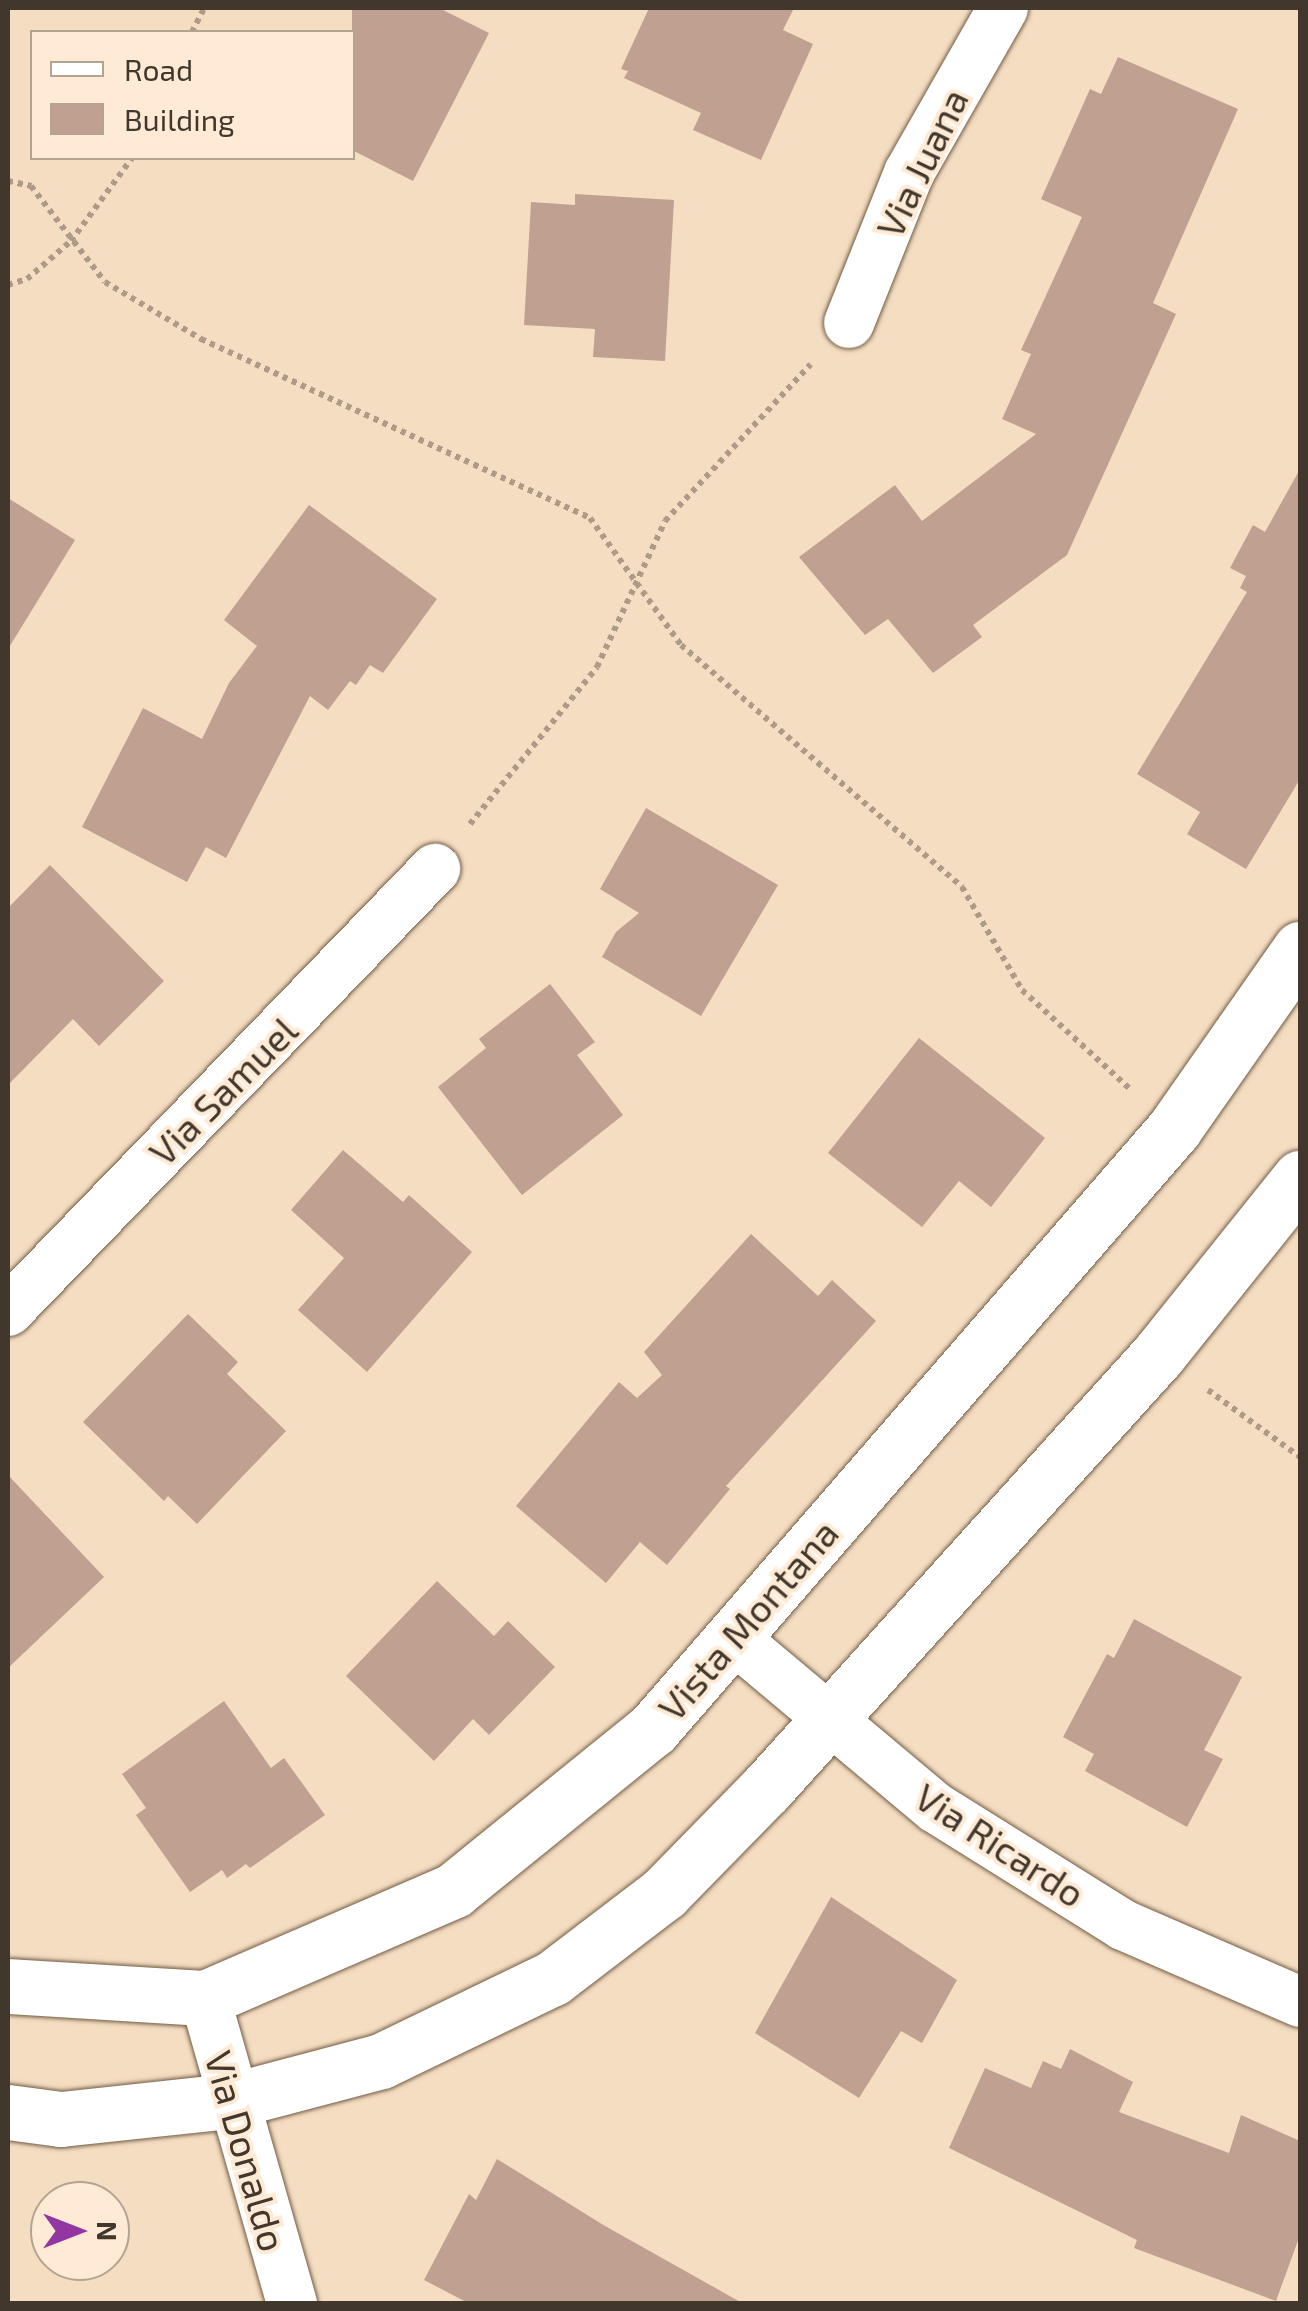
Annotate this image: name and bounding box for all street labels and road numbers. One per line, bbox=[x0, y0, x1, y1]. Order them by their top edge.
street label: Via Juana bbox=[866, 81, 978, 245]
street label: Via Samuel bbox=[139, 1007, 307, 1175]
street label: Vista Montana bbox=[648, 1510, 848, 1730]
street label: Via Ricardo bbox=[907, 1773, 1093, 1917]
street label: Via Donaldo bbox=[196, 2046, 296, 2256]

